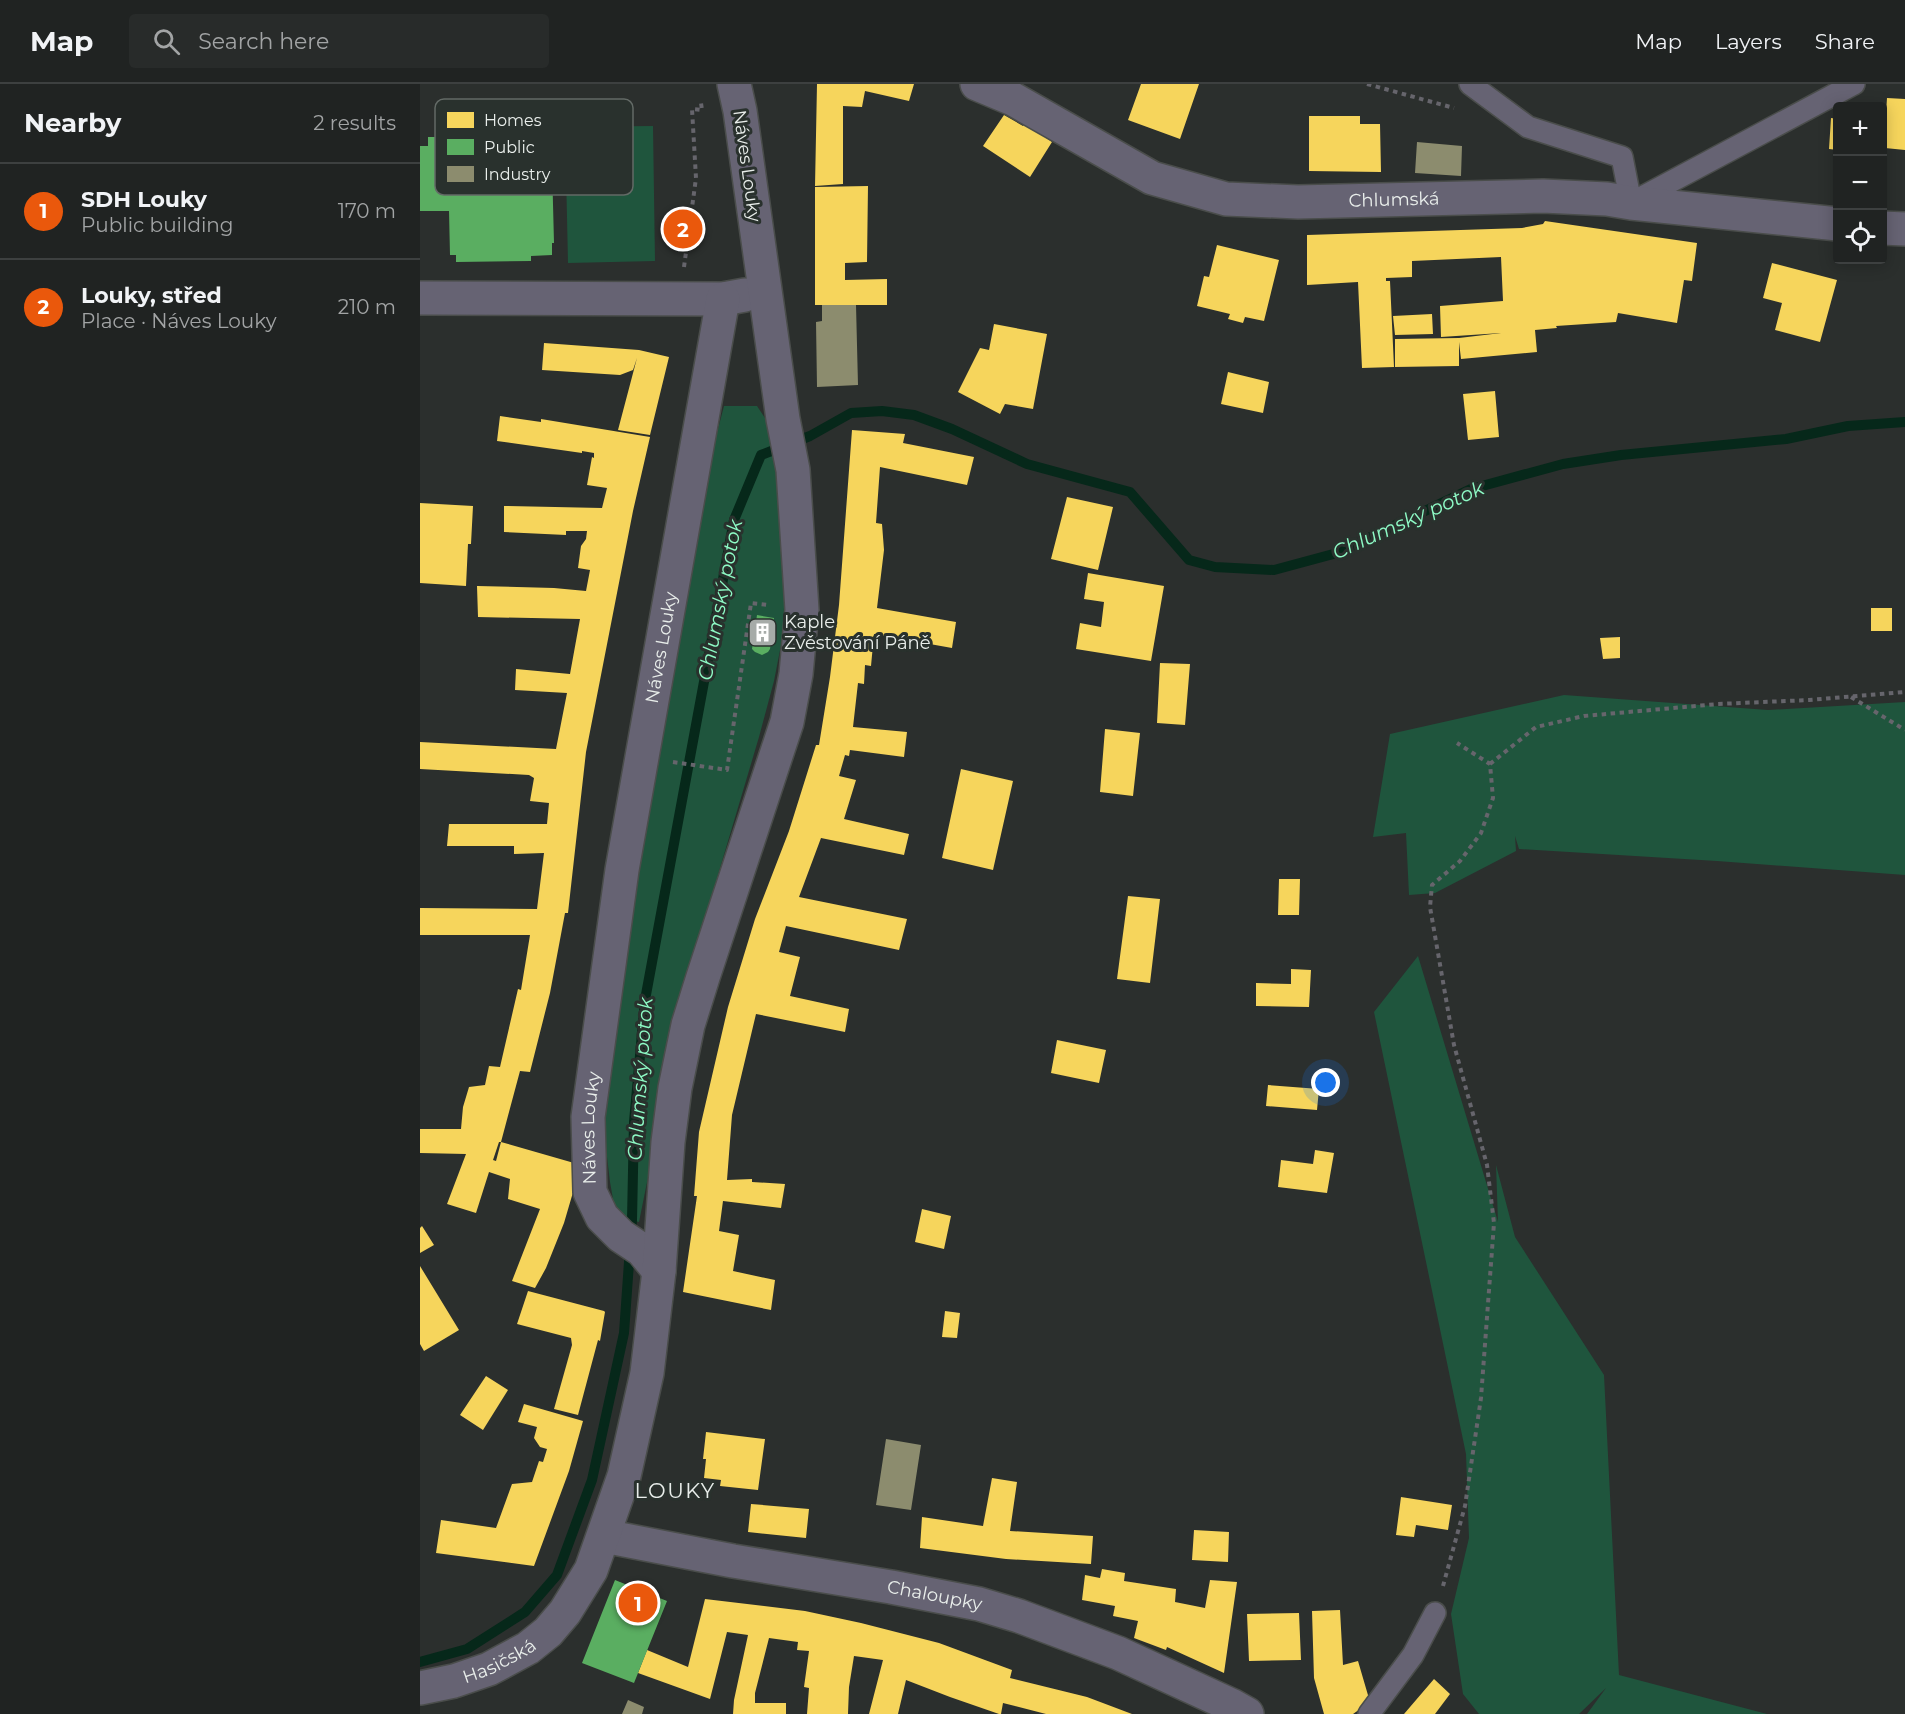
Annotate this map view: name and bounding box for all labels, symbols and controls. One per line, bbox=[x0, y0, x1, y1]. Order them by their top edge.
search box bbox=[129, 14, 549, 68]
text: Map bbox=[30, 24, 93, 58]
icon: search bbox=[150, 25, 183, 58]
text: Search here bbox=[198, 28, 329, 55]
text: Map bbox=[1635, 29, 1682, 54]
text: Layers bbox=[1715, 29, 1782, 54]
text: Share bbox=[1815, 29, 1875, 54]
legend bbox=[435, 99, 633, 195]
map controls bbox=[1833, 102, 1887, 264]
button: + bbox=[1833, 102, 1887, 156]
text: Nearby bbox=[24, 107, 121, 139]
street label: Náves Louky bbox=[728, 109, 766, 224]
text: 2 results bbox=[313, 111, 396, 135]
text: Homes bbox=[484, 111, 542, 130]
text: Public bbox=[484, 138, 535, 157]
button: − bbox=[1833, 156, 1887, 210]
text: Industry bbox=[484, 165, 551, 184]
text: SDH Louky bbox=[81, 186, 207, 213]
street label: Chlumská bbox=[1348, 188, 1440, 212]
text: 1 bbox=[40, 199, 47, 223]
text: 170 m bbox=[338, 199, 396, 223]
pin: 2 bbox=[664, 206, 702, 252]
button: locate bbox=[1833, 210, 1887, 264]
text: Public building bbox=[81, 213, 234, 237]
text: Louky, střed bbox=[81, 282, 222, 309]
text: 2 bbox=[38, 295, 49, 319]
text: 210 m bbox=[338, 295, 396, 319]
text: Place · Náves Louky bbox=[81, 309, 277, 333]
water label: Chlumský potok bbox=[1328, 475, 1489, 564]
water label: Chlumský potok bbox=[693, 516, 748, 683]
street label: Náves Louky bbox=[641, 590, 682, 705]
place label: Kaple Zvěstování Páně bbox=[784, 611, 931, 654]
building icon: Kaple Zvěstování Páně bbox=[747, 616, 779, 648]
water label: Chlumský potok bbox=[622, 996, 658, 1161]
your location bbox=[1311, 1068, 1340, 1097]
street label: Náves Louky bbox=[577, 1070, 605, 1185]
district label: LOUKY bbox=[634, 1478, 716, 1503]
street label: Chaloupky bbox=[885, 1576, 984, 1615]
pin: 1 bbox=[618, 1580, 658, 1625]
street label: Hasičská bbox=[460, 1635, 541, 1688]

